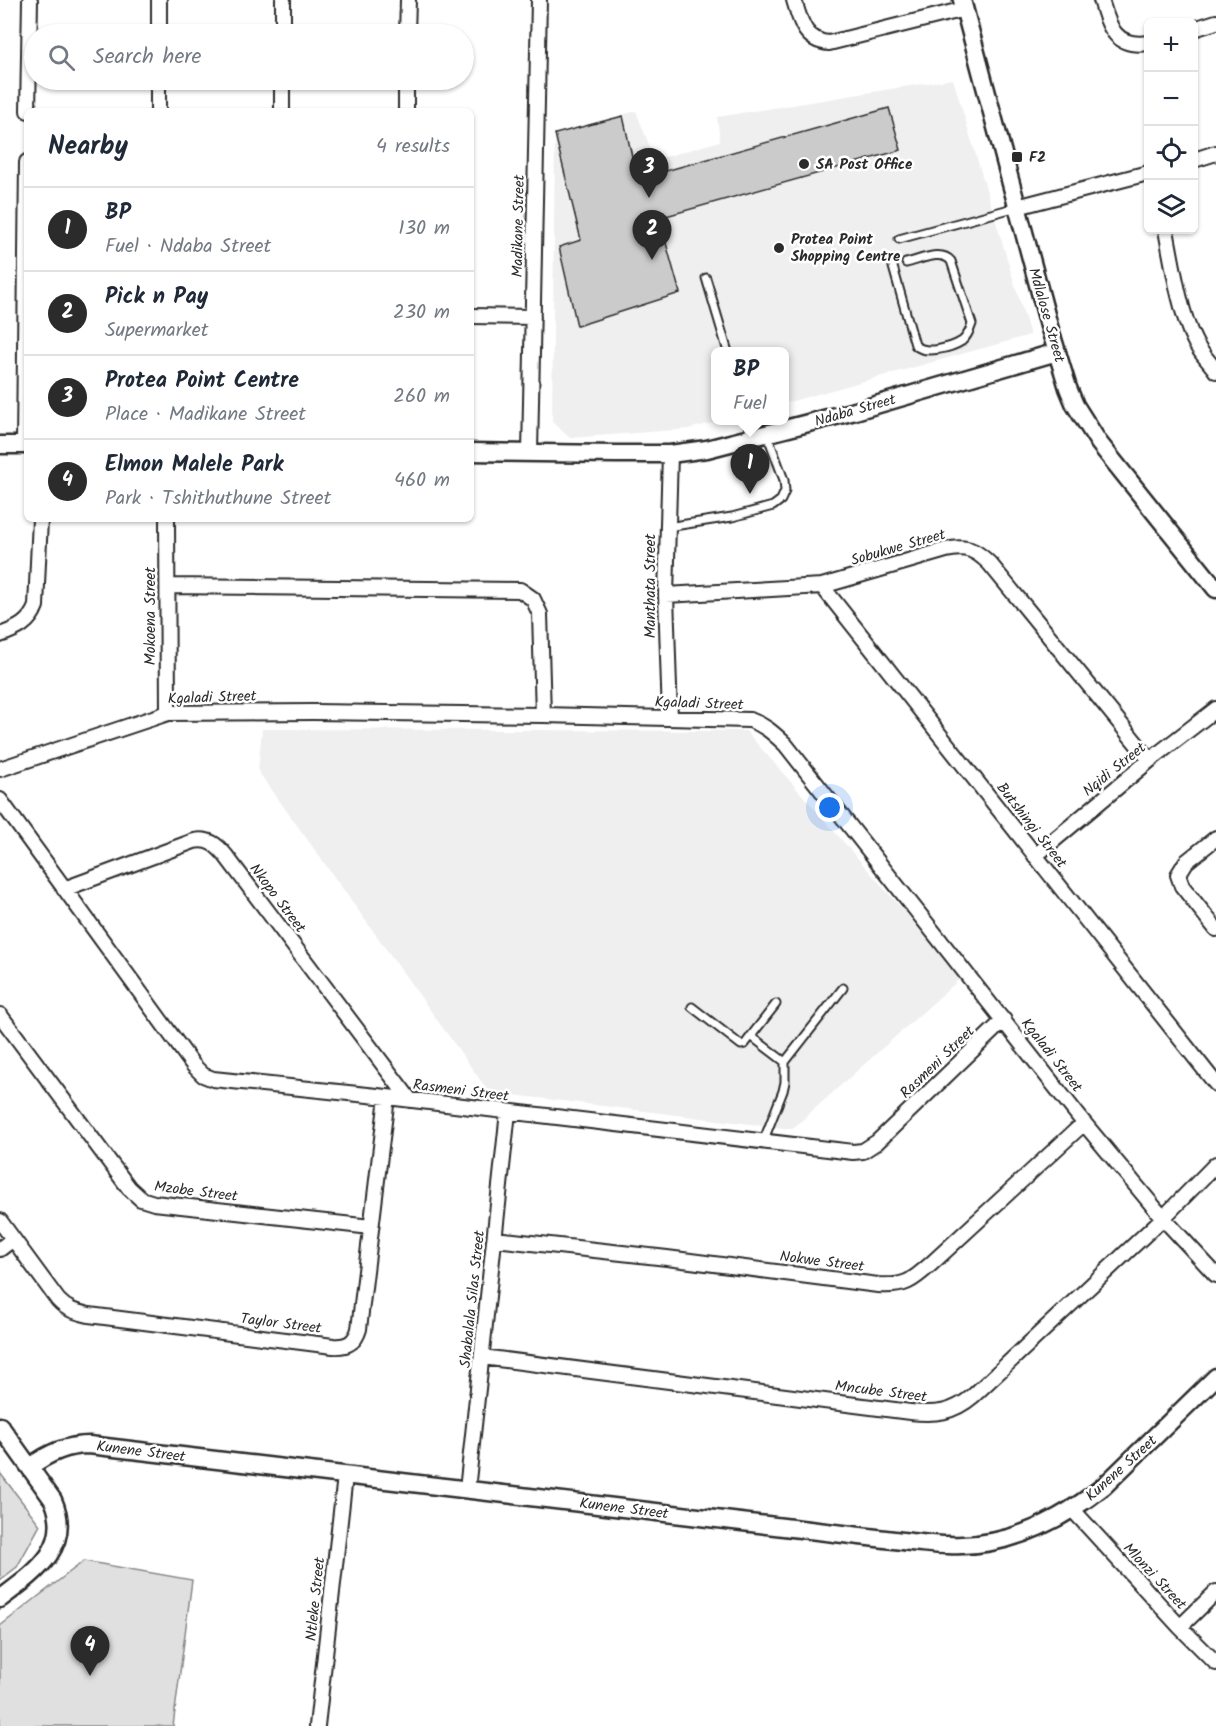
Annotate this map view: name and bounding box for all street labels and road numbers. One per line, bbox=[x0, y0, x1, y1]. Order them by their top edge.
street label: Madikane Street bbox=[506, 174, 532, 278]
street label: Mdlalose Street bbox=[1021, 265, 1071, 366]
street label: Ndaba Street bbox=[812, 388, 899, 434]
street label: Sobukwe Street bbox=[848, 523, 949, 573]
street label: Manthata Street bbox=[639, 533, 663, 638]
street label: Mokoena Street bbox=[139, 567, 163, 665]
street label: Kgaladi Street bbox=[167, 684, 257, 712]
street label: Kgaladi Street bbox=[654, 690, 744, 718]
street label: Nqidi Street bbox=[1078, 736, 1152, 803]
street label: Butshingi Street bbox=[990, 778, 1073, 874]
street label: Nkopo Street bbox=[243, 859, 312, 939]
street label: Kgaladi Street bbox=[1014, 1013, 1088, 1098]
street label: Rasmeni Street bbox=[895, 1020, 981, 1105]
street label: Rasmeni Street bbox=[412, 1073, 510, 1109]
street label: Mzobe Street bbox=[153, 1175, 239, 1209]
street label: Shabalala Silas Street bbox=[454, 1229, 492, 1369]
street label: Nokwe Street bbox=[778, 1245, 866, 1279]
street label: Taylor Street bbox=[239, 1307, 323, 1341]
street label: Mncube Street bbox=[834, 1374, 928, 1410]
street label: Kunene Street bbox=[1080, 1430, 1163, 1508]
street label: Kunene Street bbox=[95, 1435, 187, 1469]
street label: Kunene Street bbox=[578, 1492, 670, 1526]
street label: Mlonzi Street bbox=[1117, 1538, 1192, 1616]
street label: Ntleke Street bbox=[300, 1556, 332, 1642]

